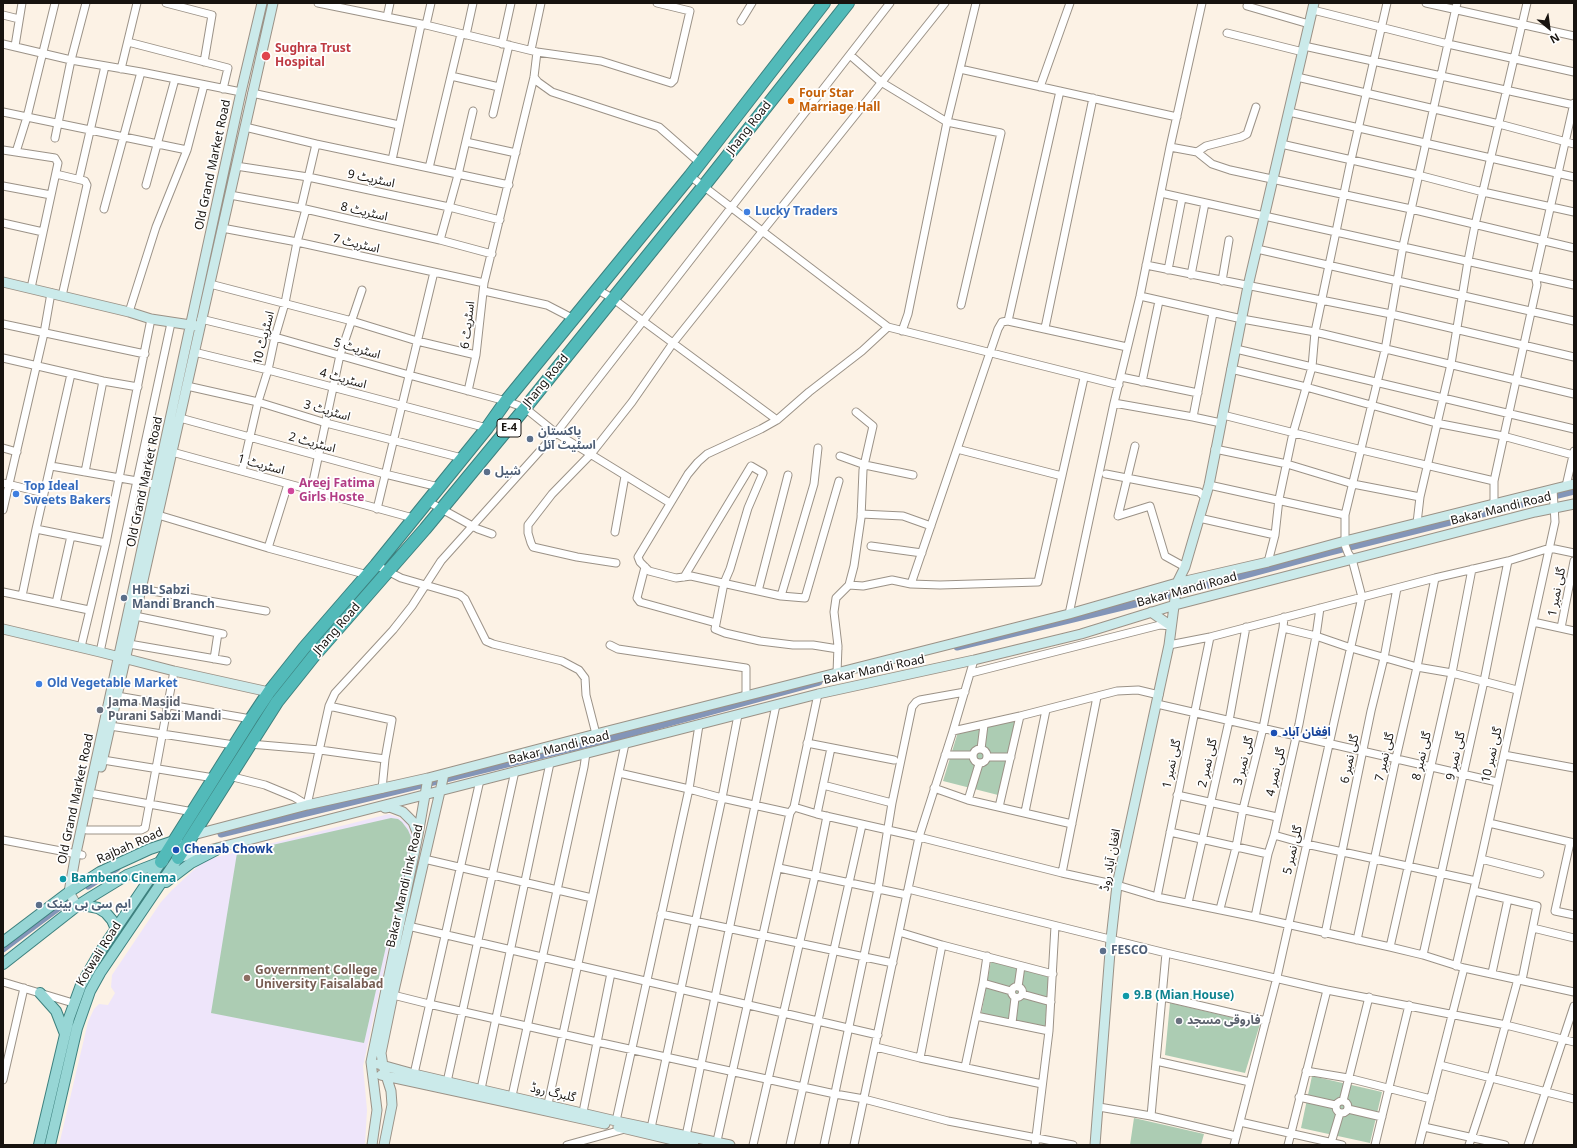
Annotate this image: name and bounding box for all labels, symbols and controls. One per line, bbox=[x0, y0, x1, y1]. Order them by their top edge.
north arrow bbox=[1529, 8, 1569, 48]
text: N bbox=[1548, 30, 1563, 48]
place label: Sughra Trust Hospital bbox=[275, 42, 351, 70]
marker: Sughra Trust Hospital bbox=[260, 50, 272, 62]
place label: Four Star Marriage Hall bbox=[799, 87, 880, 115]
marker: Four Star Marriage Hall bbox=[786, 96, 796, 106]
street label: Old Grand Market Road bbox=[192, 98, 234, 232]
street label: Jhang Road bbox=[724, 98, 774, 158]
street label: اسٹریٹ 9 bbox=[346, 167, 396, 191]
street label: اسٹریٹ 8 bbox=[339, 200, 389, 224]
place label: Lucky Traders bbox=[755, 205, 838, 219]
marker: Lucky Traders bbox=[742, 207, 752, 217]
street label: اسٹریٹ 7 bbox=[331, 232, 381, 256]
street label: اسٹریٹ 6 bbox=[458, 300, 478, 350]
street label: اسٹریٹ 10 bbox=[250, 310, 278, 366]
street label: اسٹریٹ 5 bbox=[332, 335, 382, 363]
street label: Jhang Road bbox=[520, 352, 572, 410]
street label: اسٹریٹ 4 bbox=[318, 366, 368, 392]
street label: اسٹریٹ 3 bbox=[302, 397, 352, 425]
street label: Old Grand Market Road bbox=[124, 415, 166, 549]
road number: E-4 bbox=[497, 419, 521, 437]
place label: پاکستان اسٹیٹ آئل bbox=[538, 425, 596, 453]
street label: اسٹریٹ 2 bbox=[287, 430, 337, 456]
marker: پاکستان اسٹیٹ آئل bbox=[525, 434, 535, 444]
street label: اسٹریٹ 1 bbox=[236, 452, 286, 478]
place label: شیل bbox=[495, 465, 521, 479]
marker: شیل bbox=[482, 467, 492, 477]
place label: Areej Fatima Girls Hoste bbox=[299, 477, 375, 505]
place label: Top Ideal Sweets Bakers bbox=[24, 480, 111, 508]
marker: Areej Fatima Girls Hoste bbox=[286, 486, 296, 496]
marker: Top Ideal Sweets Bakers bbox=[11, 489, 21, 499]
street label: Bakar Mandi Road bbox=[1449, 490, 1553, 528]
street label: گلی نمبر 1 bbox=[1545, 566, 1569, 618]
street label: Bakar Mandi Road bbox=[1135, 570, 1239, 610]
place label: HBL Sabzi Mandi Branch bbox=[132, 584, 215, 612]
marker: HBL Sabzi Mandi Branch bbox=[119, 593, 129, 603]
street label: Jhang Road bbox=[311, 600, 363, 658]
street label: Bakar Mandi Road bbox=[822, 652, 926, 688]
place label: Old Vegetable Market bbox=[47, 677, 178, 691]
marker: Old Vegetable Market bbox=[34, 679, 44, 689]
place label: Jama Masjid Purani Sabzi Mandi bbox=[108, 696, 221, 724]
marker: Jama Masjid Purani Sabzi Mandi bbox=[95, 705, 105, 715]
place label: افغان آباد bbox=[1282, 726, 1331, 740]
street label: گلی نمبر 10 bbox=[1479, 726, 1505, 784]
marker: افغان آباد bbox=[1269, 728, 1279, 738]
street label: Bakar Mandi Road bbox=[507, 729, 611, 767]
street label: گلی نمبر 8 bbox=[1409, 730, 1435, 782]
street label: گلی نمبر 9 bbox=[1443, 730, 1469, 782]
street label: گلی نمبر 7 bbox=[1372, 731, 1398, 783]
street label: Old Grand Market Road bbox=[55, 732, 97, 866]
street label: گلی نمبر 6 bbox=[1338, 733, 1362, 785]
street label: گلی نمبر 3 bbox=[1231, 735, 1257, 787]
street label: گلی نمبر 2 bbox=[1195, 737, 1221, 789]
street label: گلی نمبر 1 bbox=[1160, 738, 1184, 790]
street label: گلی نمبر 4 bbox=[1263, 746, 1289, 798]
street label: Bakar Mandi link Road bbox=[384, 823, 426, 949]
street label: گلی نمبر 5 bbox=[1280, 824, 1306, 876]
street label: Rajbah Road bbox=[95, 825, 165, 867]
street label: افغان آباد روڈ bbox=[1098, 828, 1124, 892]
place label: Chenab Chowk bbox=[184, 843, 273, 857]
marker: Chenab Chowk bbox=[171, 845, 181, 855]
place label: Bambeno Cinema bbox=[71, 872, 176, 886]
marker: Bambeno Cinema bbox=[58, 874, 68, 884]
place label: ایم سی بی بینک bbox=[47, 898, 131, 912]
marker: ایم سی بی بینک bbox=[34, 900, 44, 910]
street label: Kotwali Road bbox=[73, 919, 125, 989]
place label: FESCO bbox=[1111, 944, 1148, 958]
marker: FESCO bbox=[1098, 946, 1108, 956]
place label: Government College University Faisalabad bbox=[255, 964, 383, 992]
marker: Government College University Faisalabad bbox=[242, 973, 252, 983]
place label: 9.B (Mian House) bbox=[1134, 989, 1234, 1003]
marker: 9.B (Mian House) bbox=[1121, 991, 1131, 1001]
place label: فاروقی مسجد bbox=[1187, 1014, 1260, 1028]
marker: فاروقی مسجد bbox=[1174, 1016, 1184, 1026]
street label: گلبرگ روڈ bbox=[529, 1081, 577, 1105]

